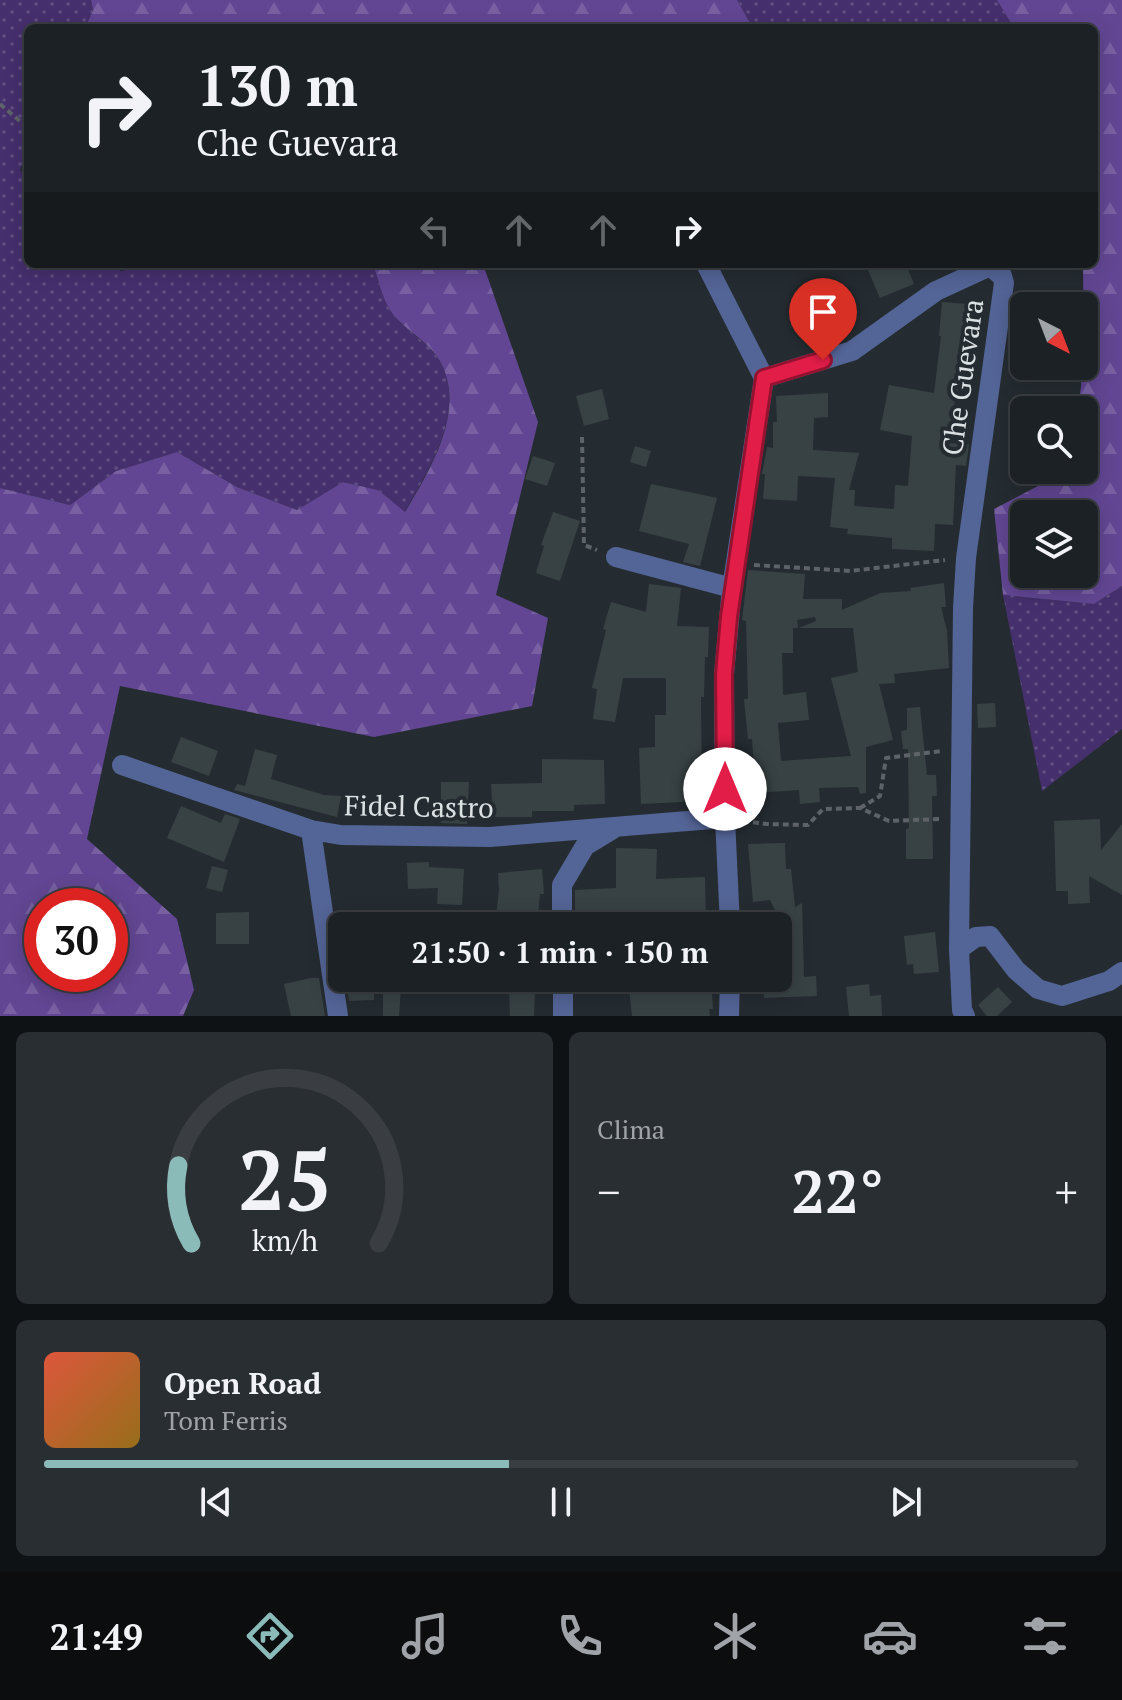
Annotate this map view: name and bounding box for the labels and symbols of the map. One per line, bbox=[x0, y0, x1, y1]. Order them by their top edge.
pin bbox=[789, 278, 857, 360]
north arrow bbox=[1010, 292, 1098, 380]
street label: Che Guevara bbox=[933, 296, 991, 458]
position arrow bbox=[683, 747, 767, 831]
street label: Fidel Castro bbox=[344, 786, 494, 826]
speed limit sign: 30 bbox=[24, 888, 128, 992]

